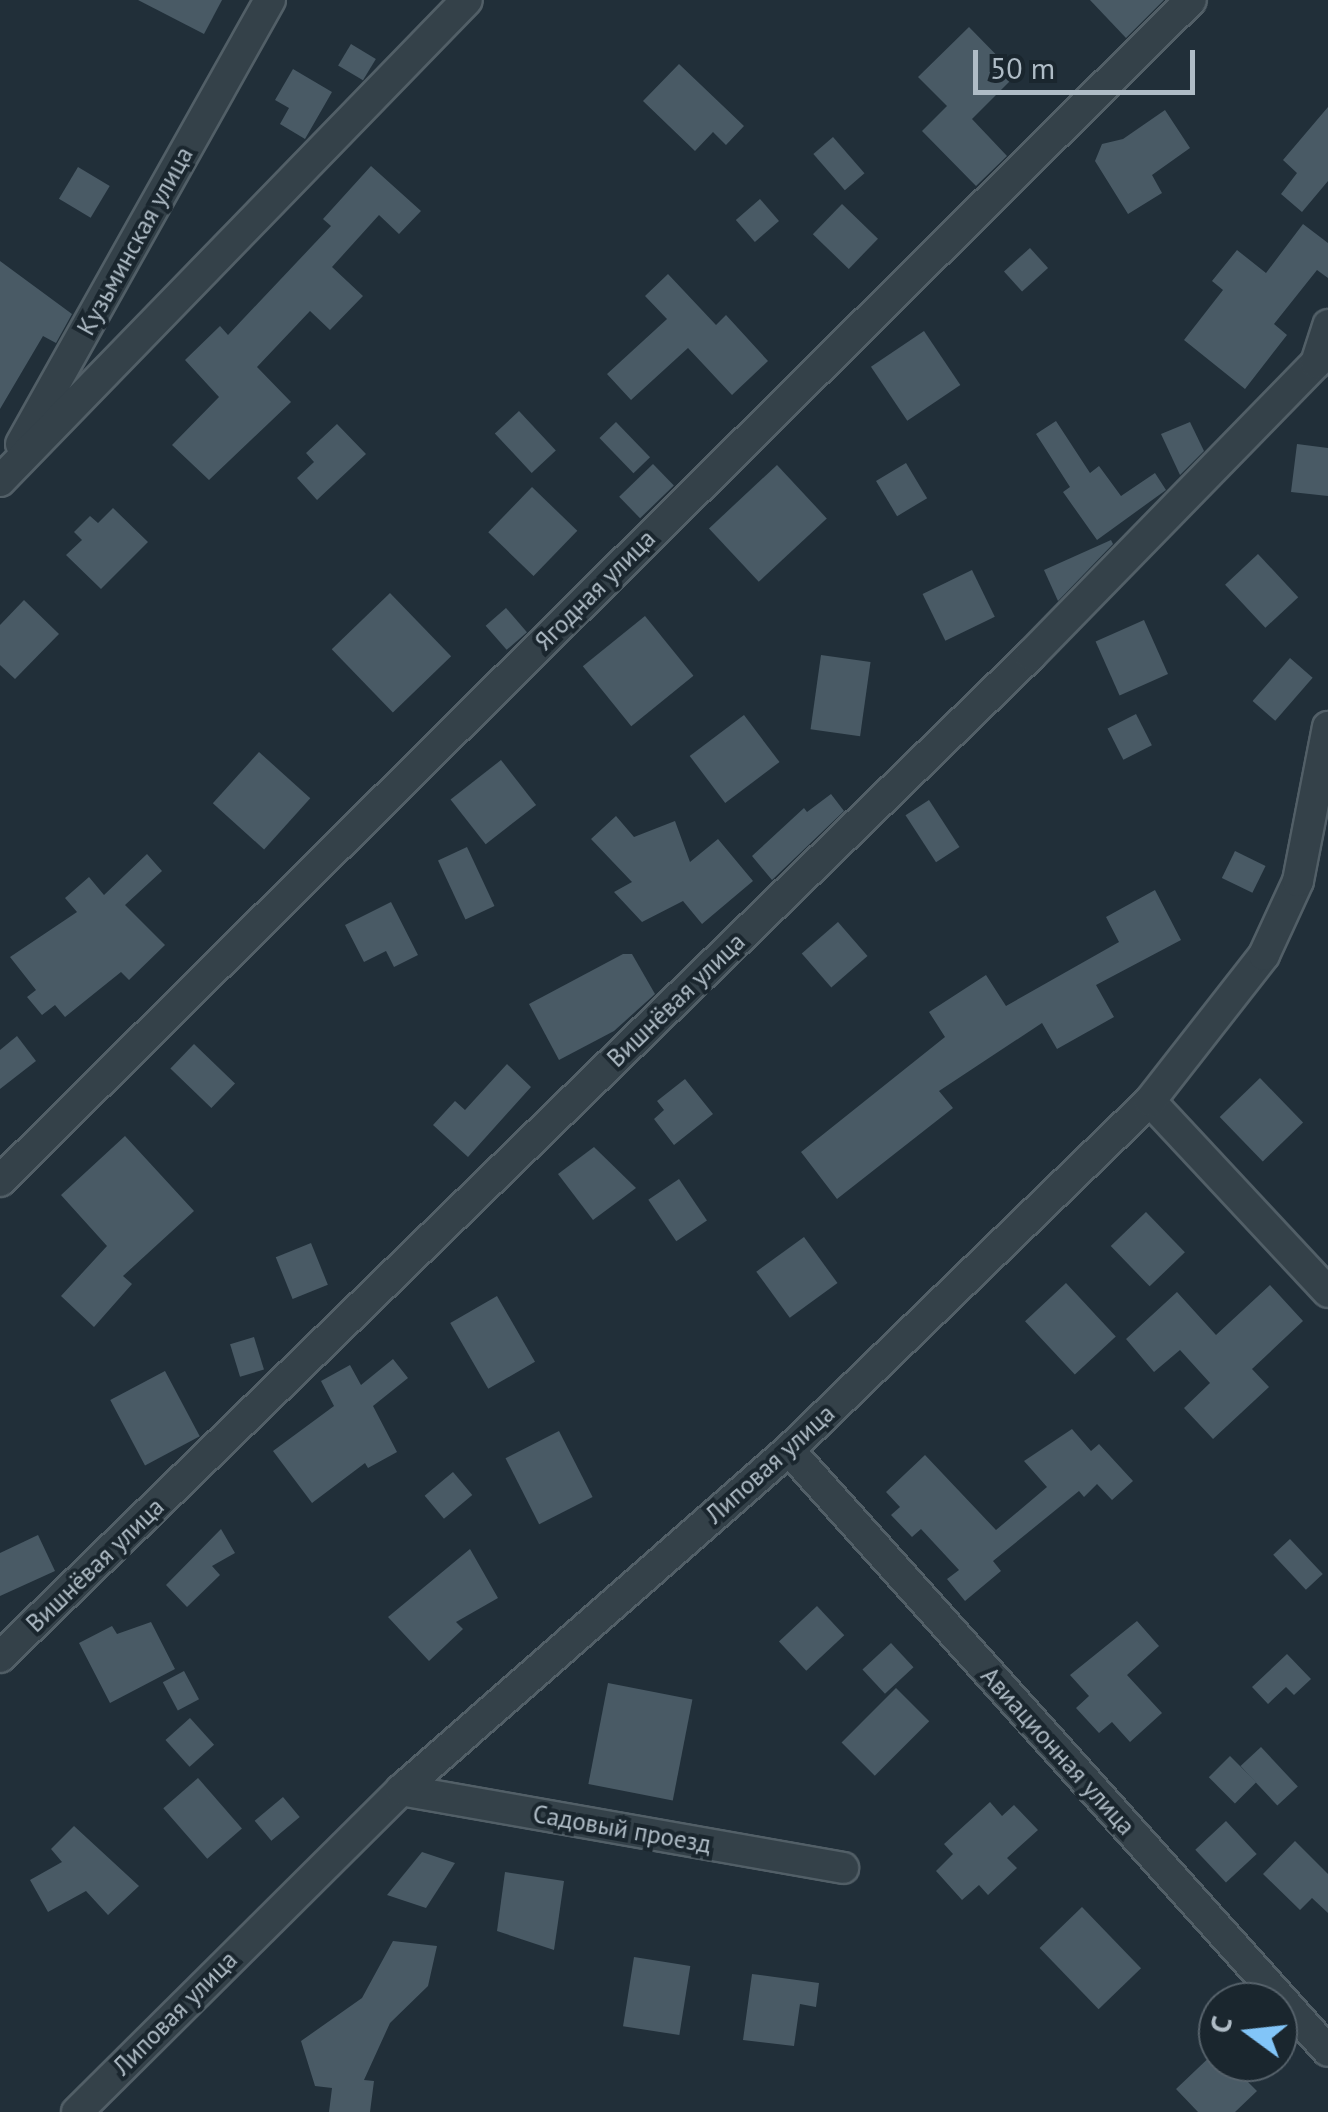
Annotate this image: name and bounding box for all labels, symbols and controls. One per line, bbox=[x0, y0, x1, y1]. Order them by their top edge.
scale bar bbox=[978, 30, 1200, 92]
text: 50 m bbox=[990, 48, 1055, 87]
street label: Кузьминская улица bbox=[71, 142, 199, 340]
street label: Ягодная улица bbox=[529, 524, 661, 656]
street label: Вишнёвая улица bbox=[601, 927, 751, 1073]
street label: Липовая улица bbox=[699, 1398, 841, 1530]
street label: Вишнёвая улица bbox=[20, 1492, 170, 1638]
street label: Авиационная улица bbox=[975, 1661, 1141, 1841]
street label: Садовый проезд bbox=[531, 1799, 713, 1859]
street label: Липовая улица bbox=[107, 1945, 243, 2081]
north arrow bbox=[1198, 1982, 1298, 2082]
text: С bbox=[1201, 2012, 1240, 2037]

